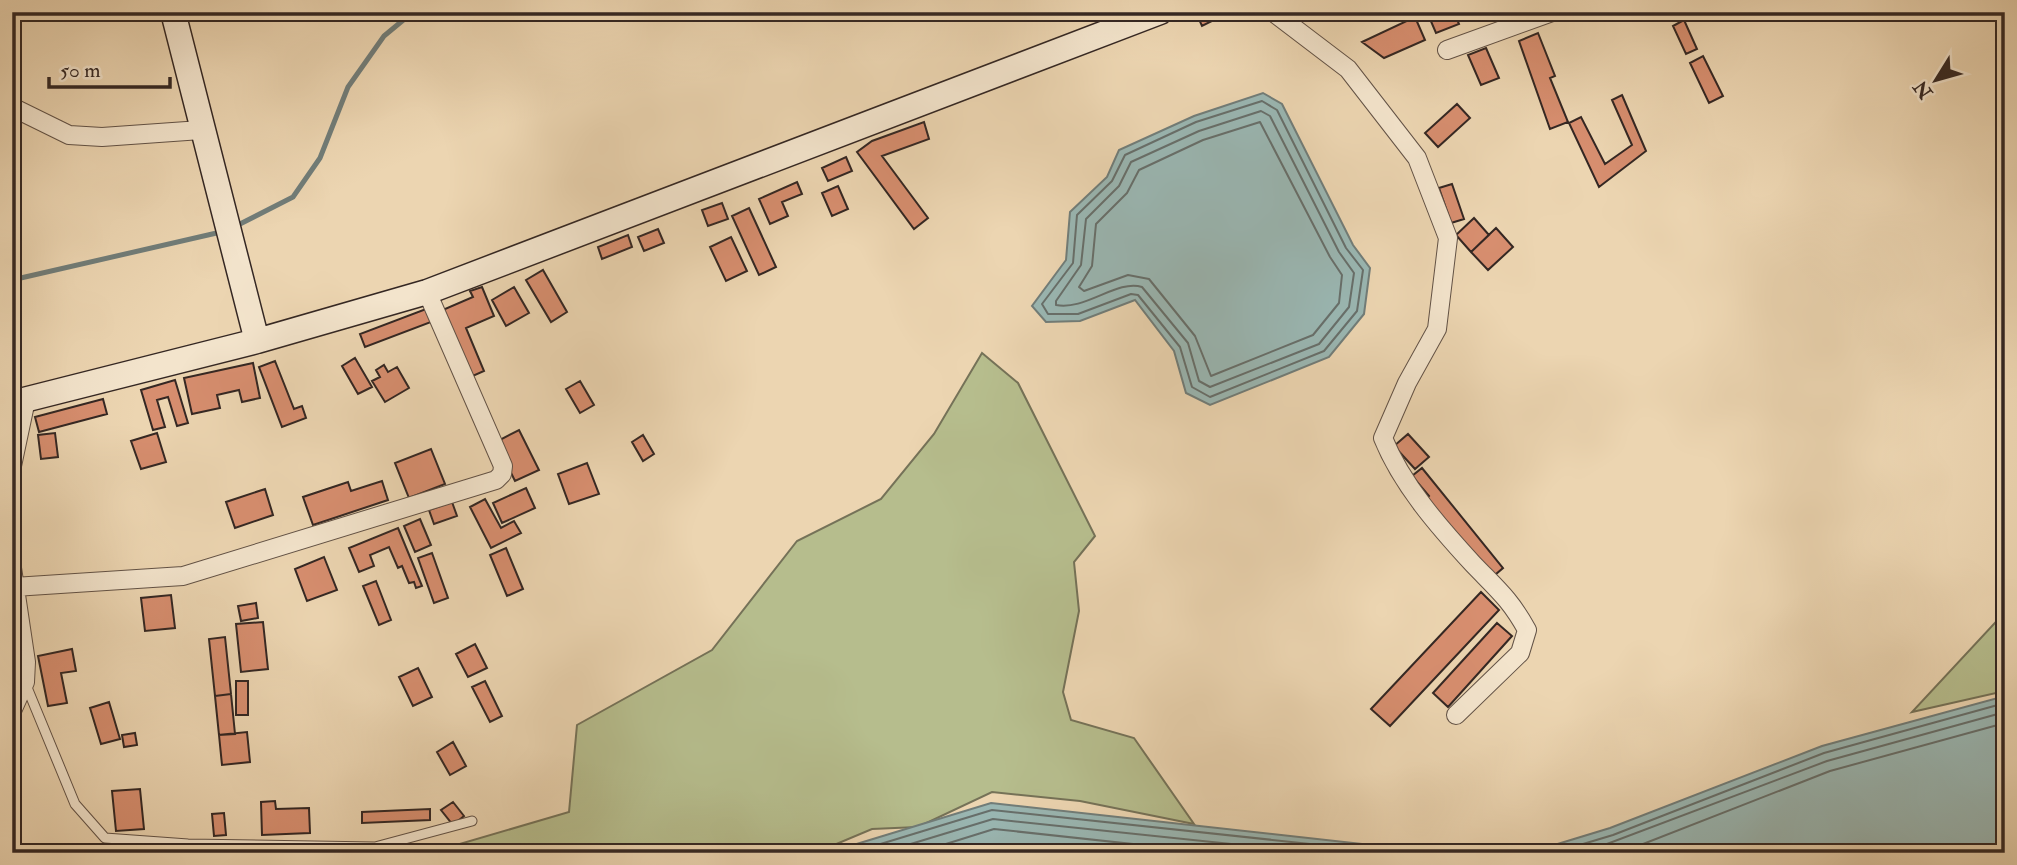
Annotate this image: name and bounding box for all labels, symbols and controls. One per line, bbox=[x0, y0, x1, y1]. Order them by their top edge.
scale bar bbox=[49, 46, 170, 90]
north arrow bbox=[1902, 46, 1972, 116]
text: 50 m bbox=[60, 57, 101, 84]
text: N bbox=[1908, 75, 1939, 104]

